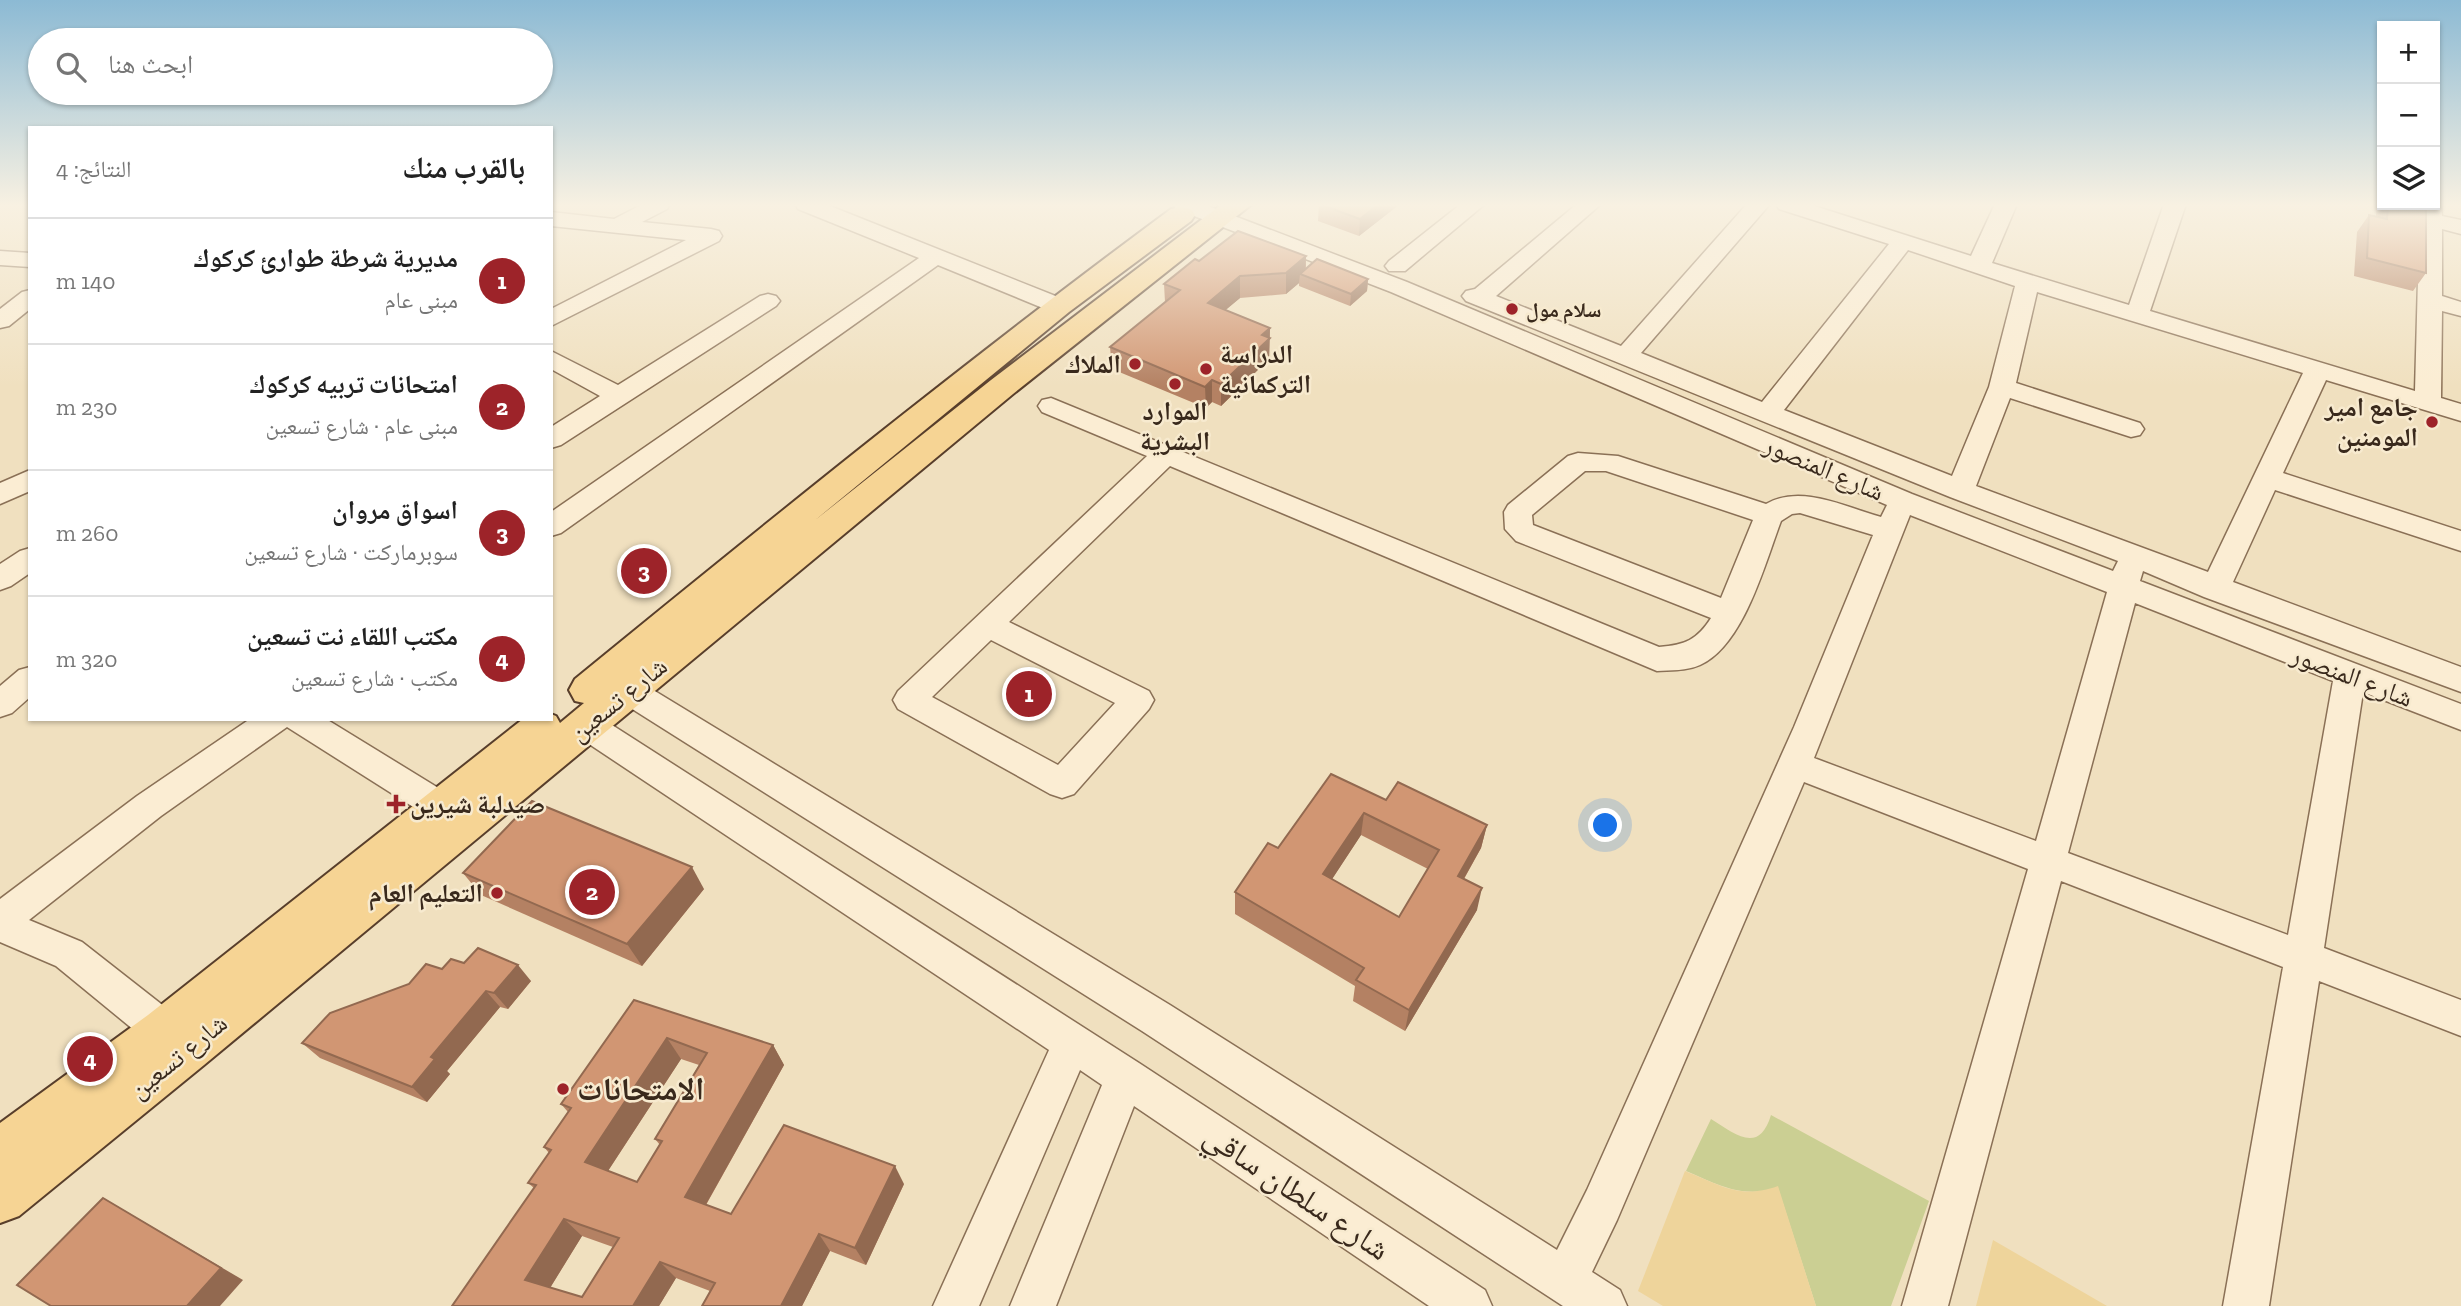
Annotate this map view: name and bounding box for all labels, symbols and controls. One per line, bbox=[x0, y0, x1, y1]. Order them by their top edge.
map controls bbox=[2377, 21, 2440, 210]
button: + bbox=[2377, 21, 2440, 84]
search box bbox=[28, 28, 553, 105]
icon: search bbox=[52, 48, 90, 86]
text: ابحث هنا bbox=[108, 48, 193, 80]
button: − bbox=[2377, 84, 2440, 147]
button: layers bbox=[2377, 147, 2440, 210]
text: بالقرب منك bbox=[402, 150, 525, 186]
text: النتائج: 4 bbox=[56, 155, 132, 183]
text: مديرية شرطة طوارئ كركوك bbox=[193, 242, 458, 274]
text: 140 m bbox=[56, 267, 116, 295]
text: 1 bbox=[497, 267, 507, 295]
text: مبنى عام bbox=[384, 286, 458, 314]
place label: سلام مول bbox=[1526, 297, 1601, 324]
marker: سلام مول bbox=[1504, 301, 1520, 317]
place label: الدراسة التركمانية bbox=[1220, 338, 1311, 400]
place label: الملاك bbox=[1065, 348, 1121, 380]
marker: الملاك bbox=[1127, 356, 1143, 372]
marker: الدراسة التركمانية bbox=[1198, 361, 1214, 377]
text: امتحانات تربيه كركوك bbox=[249, 368, 458, 400]
marker: الموارد البشرية bbox=[1167, 376, 1183, 392]
place label: جامع امير المومنين bbox=[2324, 391, 2418, 453]
text: 230 m bbox=[56, 393, 117, 421]
text: 2 bbox=[496, 393, 508, 421]
place label: الموارد البشرية bbox=[1140, 395, 1210, 457]
text: مبنى عام · شارع تسعين bbox=[266, 412, 458, 440]
marker: جامع امير المومنين bbox=[2424, 414, 2440, 430]
street label: شارع المنصور bbox=[1758, 428, 1889, 508]
text: اسواق مروان bbox=[332, 494, 458, 526]
text: 260 m bbox=[56, 519, 118, 547]
text: 3 bbox=[496, 519, 508, 547]
text: سوبرماركت · شارع تسعين bbox=[244, 538, 458, 566]
pin: 3 bbox=[621, 545, 667, 597]
text: مكتب اللقاء نت تسعين bbox=[247, 620, 458, 652]
street label: شارع المنصور bbox=[2286, 638, 2417, 714]
text: 320 m bbox=[56, 645, 117, 673]
text: 4 bbox=[495, 645, 509, 673]
street label: شارع تسعين bbox=[563, 650, 673, 748]
text: مكتب · شارع تسعين bbox=[291, 664, 458, 692]
pin: 1 bbox=[1006, 668, 1052, 720]
place label: صيدلبة شيرين bbox=[410, 788, 545, 820]
marker: صيدلبة شيرين bbox=[388, 796, 404, 812]
your location bbox=[1588, 808, 1622, 842]
pin: 2 bbox=[569, 866, 615, 918]
place label: التعليم العام bbox=[369, 877, 483, 911]
marker: التعليم العام bbox=[489, 885, 505, 901]
street label: شارع تسعين bbox=[123, 1007, 233, 1105]
pin: 4 bbox=[67, 1033, 113, 1085]
place label: الامتحانات bbox=[577, 1070, 704, 1108]
marker: الامتحانات bbox=[555, 1081, 571, 1097]
street label: شارع سلطان ساقي bbox=[1193, 1116, 1397, 1273]

